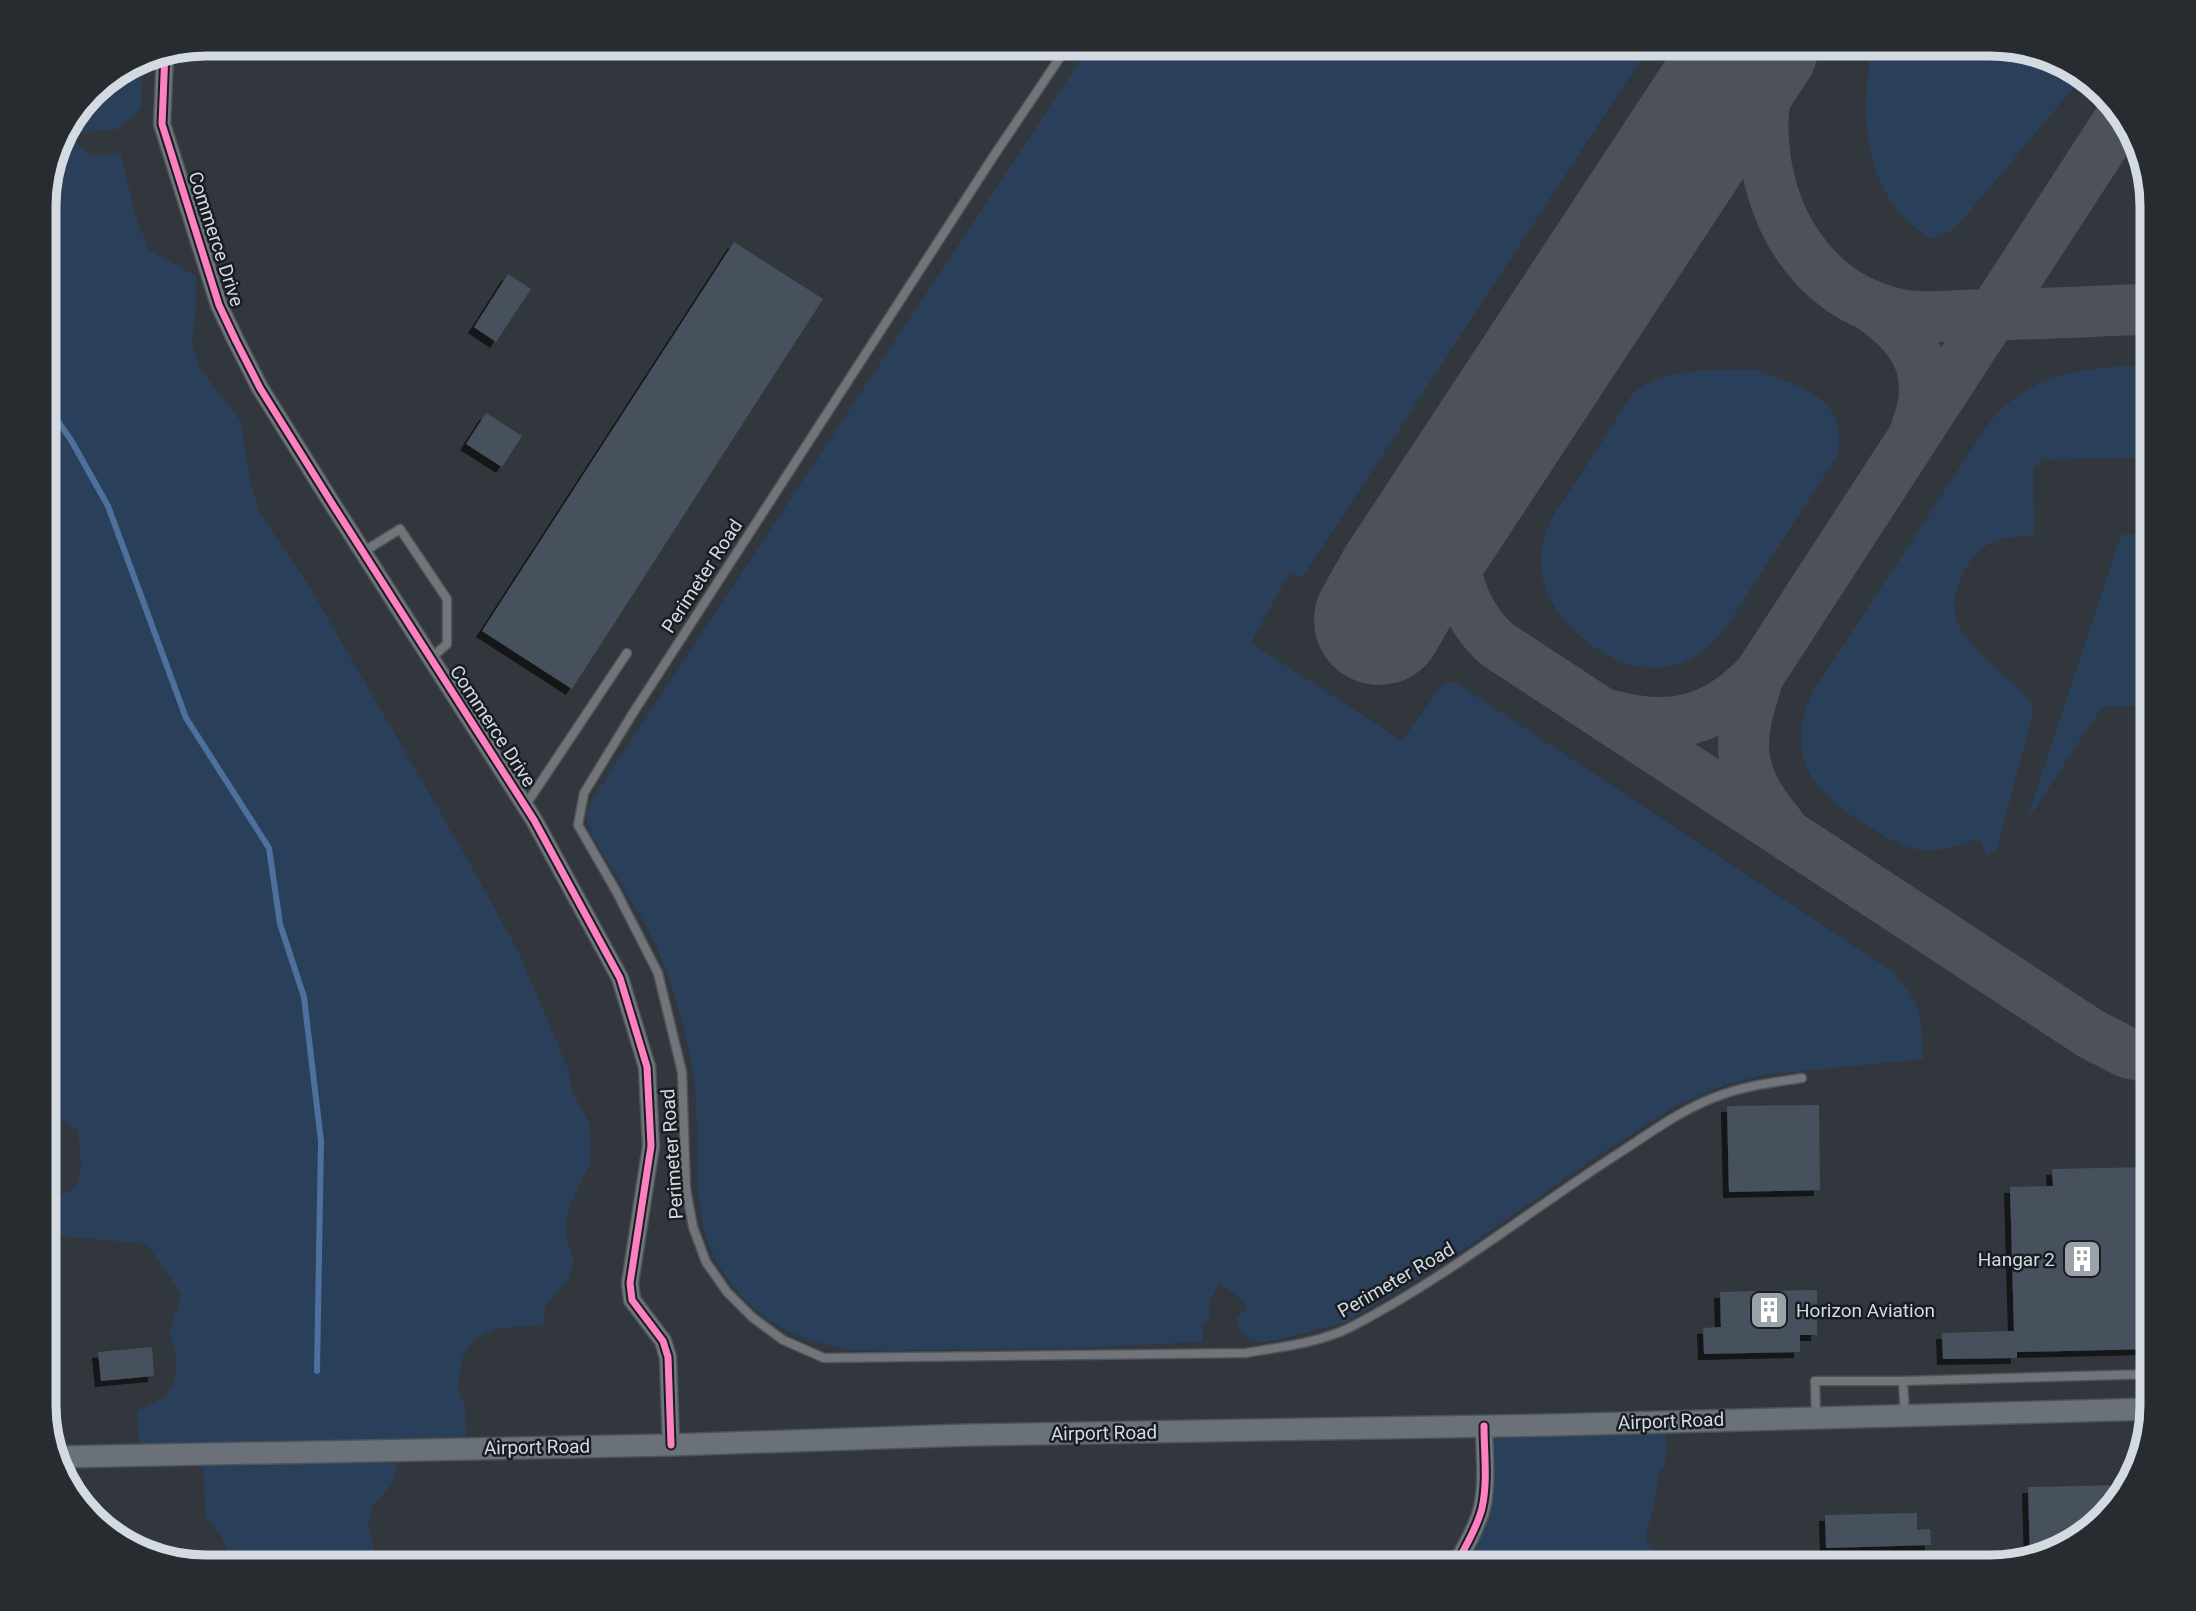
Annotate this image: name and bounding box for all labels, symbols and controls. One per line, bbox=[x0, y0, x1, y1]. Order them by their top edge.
street label: Commerce Drive bbox=[183, 169, 249, 309]
street label: Perimeter Road bbox=[657, 515, 747, 637]
street label: Commerce Drive bbox=[445, 661, 541, 791]
street label: Perimeter Road bbox=[656, 1088, 688, 1220]
street label: Perimeter Road bbox=[1334, 1237, 1458, 1323]
building icon: Hangar 2 bbox=[2061, 1238, 2103, 1280]
place label: Hangar 2 bbox=[1978, 1248, 2055, 1271]
building icon: Horizon Aviation bbox=[1748, 1289, 1790, 1331]
place label: Horizon Aviation bbox=[1796, 1299, 1935, 1322]
street label: Airport Road bbox=[1617, 1408, 1725, 1434]
street label: Airport Road bbox=[1051, 1421, 1157, 1445]
street label: Airport Road bbox=[484, 1435, 590, 1459]

